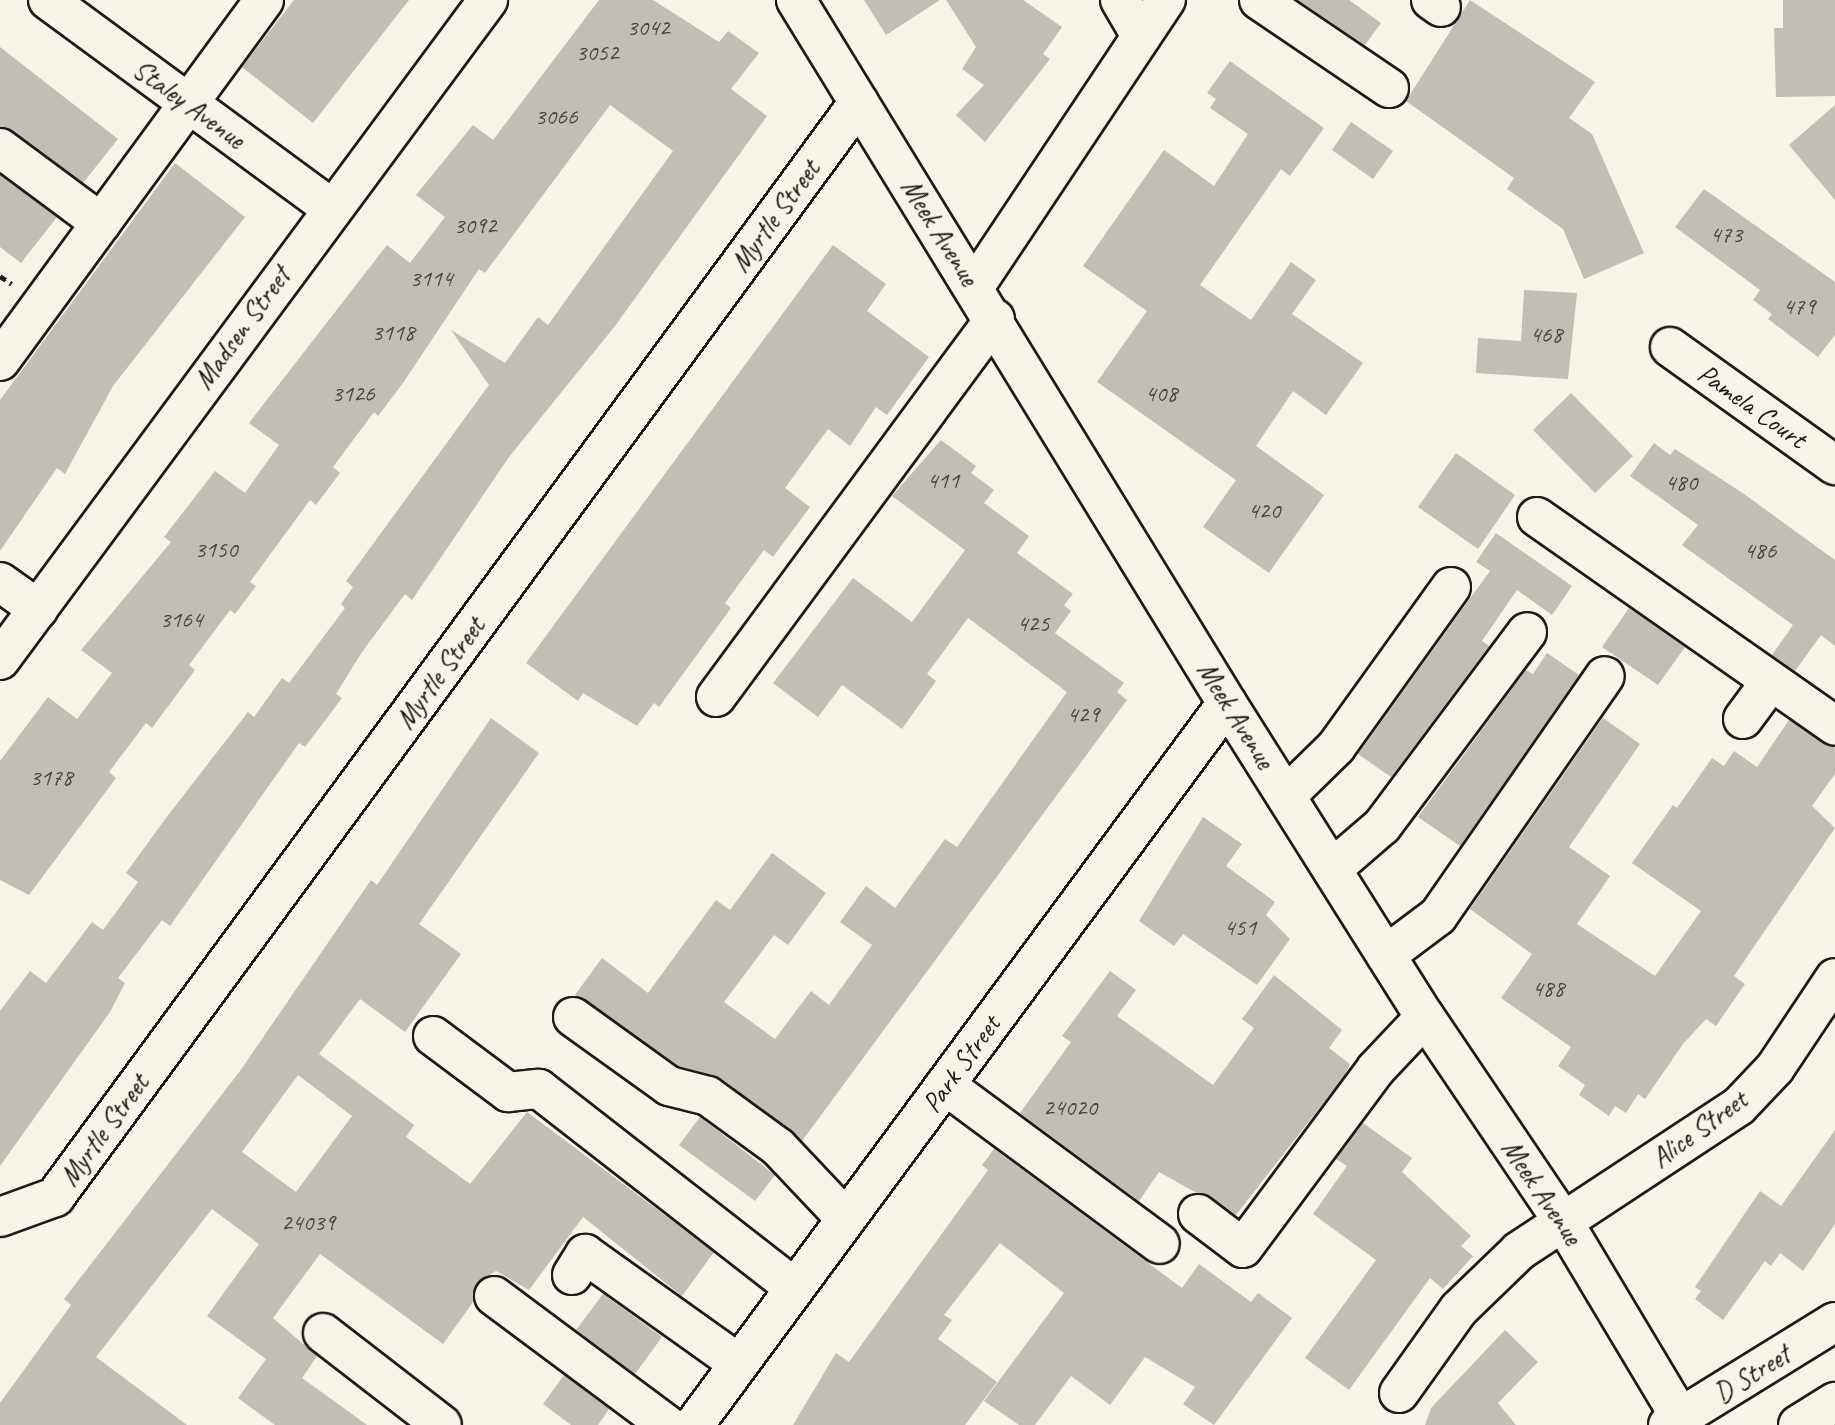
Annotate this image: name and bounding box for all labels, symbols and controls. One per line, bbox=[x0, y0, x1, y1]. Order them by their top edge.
house number: 3042 bbox=[626, 14, 670, 42]
house number: 3052 bbox=[575, 39, 619, 67]
street label: Staley Avenue bbox=[126, 52, 252, 156]
house number: 3066 bbox=[534, 103, 578, 131]
street label: Myrtle Street bbox=[723, 153, 827, 279]
street label: Meek Avenue bbox=[894, 172, 986, 292]
house number: 3092 bbox=[453, 212, 497, 240]
house number: 473 bbox=[1710, 221, 1742, 249]
street label: Madsen Street bbox=[187, 261, 297, 395]
house number: 3114 bbox=[409, 265, 453, 293]
house number: 479 bbox=[1783, 293, 1815, 321]
house number: 3118 bbox=[371, 319, 415, 347]
house number: 468 bbox=[1530, 321, 1562, 349]
street label: Pamela Court bbox=[1691, 356, 1813, 456]
house number: 3126 bbox=[331, 380, 375, 408]
house number: 408 bbox=[1145, 380, 1177, 408]
house number: 411 bbox=[927, 467, 959, 495]
house number: 480 bbox=[1665, 469, 1697, 497]
house number: 420 bbox=[1248, 497, 1280, 525]
house number: 3150 bbox=[194, 536, 238, 564]
house number: 486 bbox=[1744, 537, 1776, 565]
house number: 3164 bbox=[159, 606, 203, 634]
street label: Myrtle Street bbox=[388, 610, 492, 736]
house number: 425 bbox=[1017, 610, 1049, 638]
street label: Meek Avenue bbox=[1190, 655, 1282, 775]
house number: 429 bbox=[1067, 701, 1099, 729]
house number: 3178 bbox=[29, 764, 73, 792]
house number: 451 bbox=[1224, 914, 1256, 942]
house number: 488 bbox=[1532, 975, 1564, 1003]
street label: Park Street bbox=[914, 1009, 1008, 1119]
street label: Myrtle Street bbox=[52, 1067, 156, 1193]
street label: Alice Street bbox=[1644, 1083, 1754, 1175]
house number: 24020 bbox=[1043, 1094, 1097, 1122]
street label: Meek Avenue bbox=[1495, 1133, 1589, 1251]
house number: 24039 bbox=[281, 1209, 335, 1237]
street label: D Street bbox=[1708, 1338, 1796, 1410]

